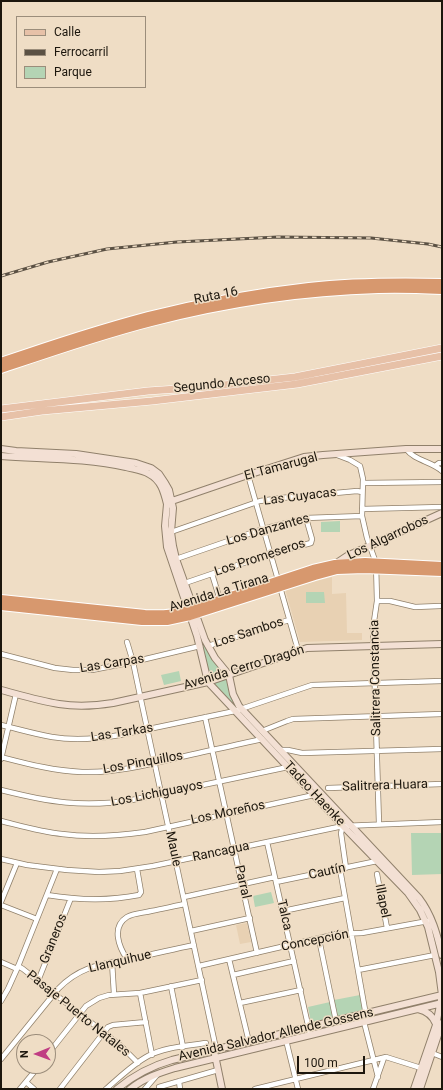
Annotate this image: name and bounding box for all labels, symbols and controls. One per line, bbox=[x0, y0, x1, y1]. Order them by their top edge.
legend bbox=[16, 16, 146, 88]
text: Calle bbox=[54, 25, 81, 39]
text: Ferrocarril bbox=[54, 45, 109, 59]
text: Parque bbox=[54, 65, 92, 79]
street label: Ruta 16 bbox=[193, 284, 239, 308]
street label: Segundo Acceso bbox=[173, 371, 271, 397]
street label: El Tamarugal bbox=[243, 450, 319, 484]
street label: Las Cuyacas bbox=[263, 485, 337, 509]
street label: Los Danzantes bbox=[225, 511, 311, 549]
street label: Los Algarrobos bbox=[345, 512, 431, 564]
street label: Los Promeseros bbox=[213, 536, 307, 580]
street label: Avenida La Tirana bbox=[168, 570, 270, 616]
street label: Los Sambos bbox=[212, 614, 286, 652]
street label: Salitrera Constancia bbox=[367, 620, 385, 736]
street label: Avenida Cerro Dragón bbox=[182, 642, 306, 694]
street label: Las Carpas bbox=[79, 651, 145, 677]
street label: Las Tarkas bbox=[90, 720, 154, 746]
street label: Los Pinquillos bbox=[102, 748, 184, 778]
street label: Tadeo Haenke bbox=[280, 758, 348, 830]
street label: Los Lichiguayos bbox=[110, 777, 204, 811]
street label: Salitrera Huara bbox=[342, 777, 428, 795]
street label: Los Moreños bbox=[189, 798, 267, 828]
street label: Maule bbox=[162, 830, 184, 868]
street label: Rancagua bbox=[191, 838, 251, 866]
street label: Cautín bbox=[307, 860, 347, 884]
street label: Parral bbox=[231, 864, 253, 900]
street label: Illapel bbox=[371, 883, 393, 919]
street label: Talca bbox=[273, 898, 295, 932]
street label: Graneros bbox=[37, 912, 71, 966]
street label: Concepción bbox=[280, 927, 350, 955]
street label: Llanquihue bbox=[87, 947, 153, 977]
street label: Pasaje Puerto Natales bbox=[23, 968, 133, 1060]
street label: Avenida Salvador Allende Gossens bbox=[177, 1005, 375, 1065]
north arrow bbox=[16, 1034, 56, 1074]
scale bar bbox=[299, 1048, 367, 1074]
text: 100 m bbox=[304, 1056, 338, 1070]

